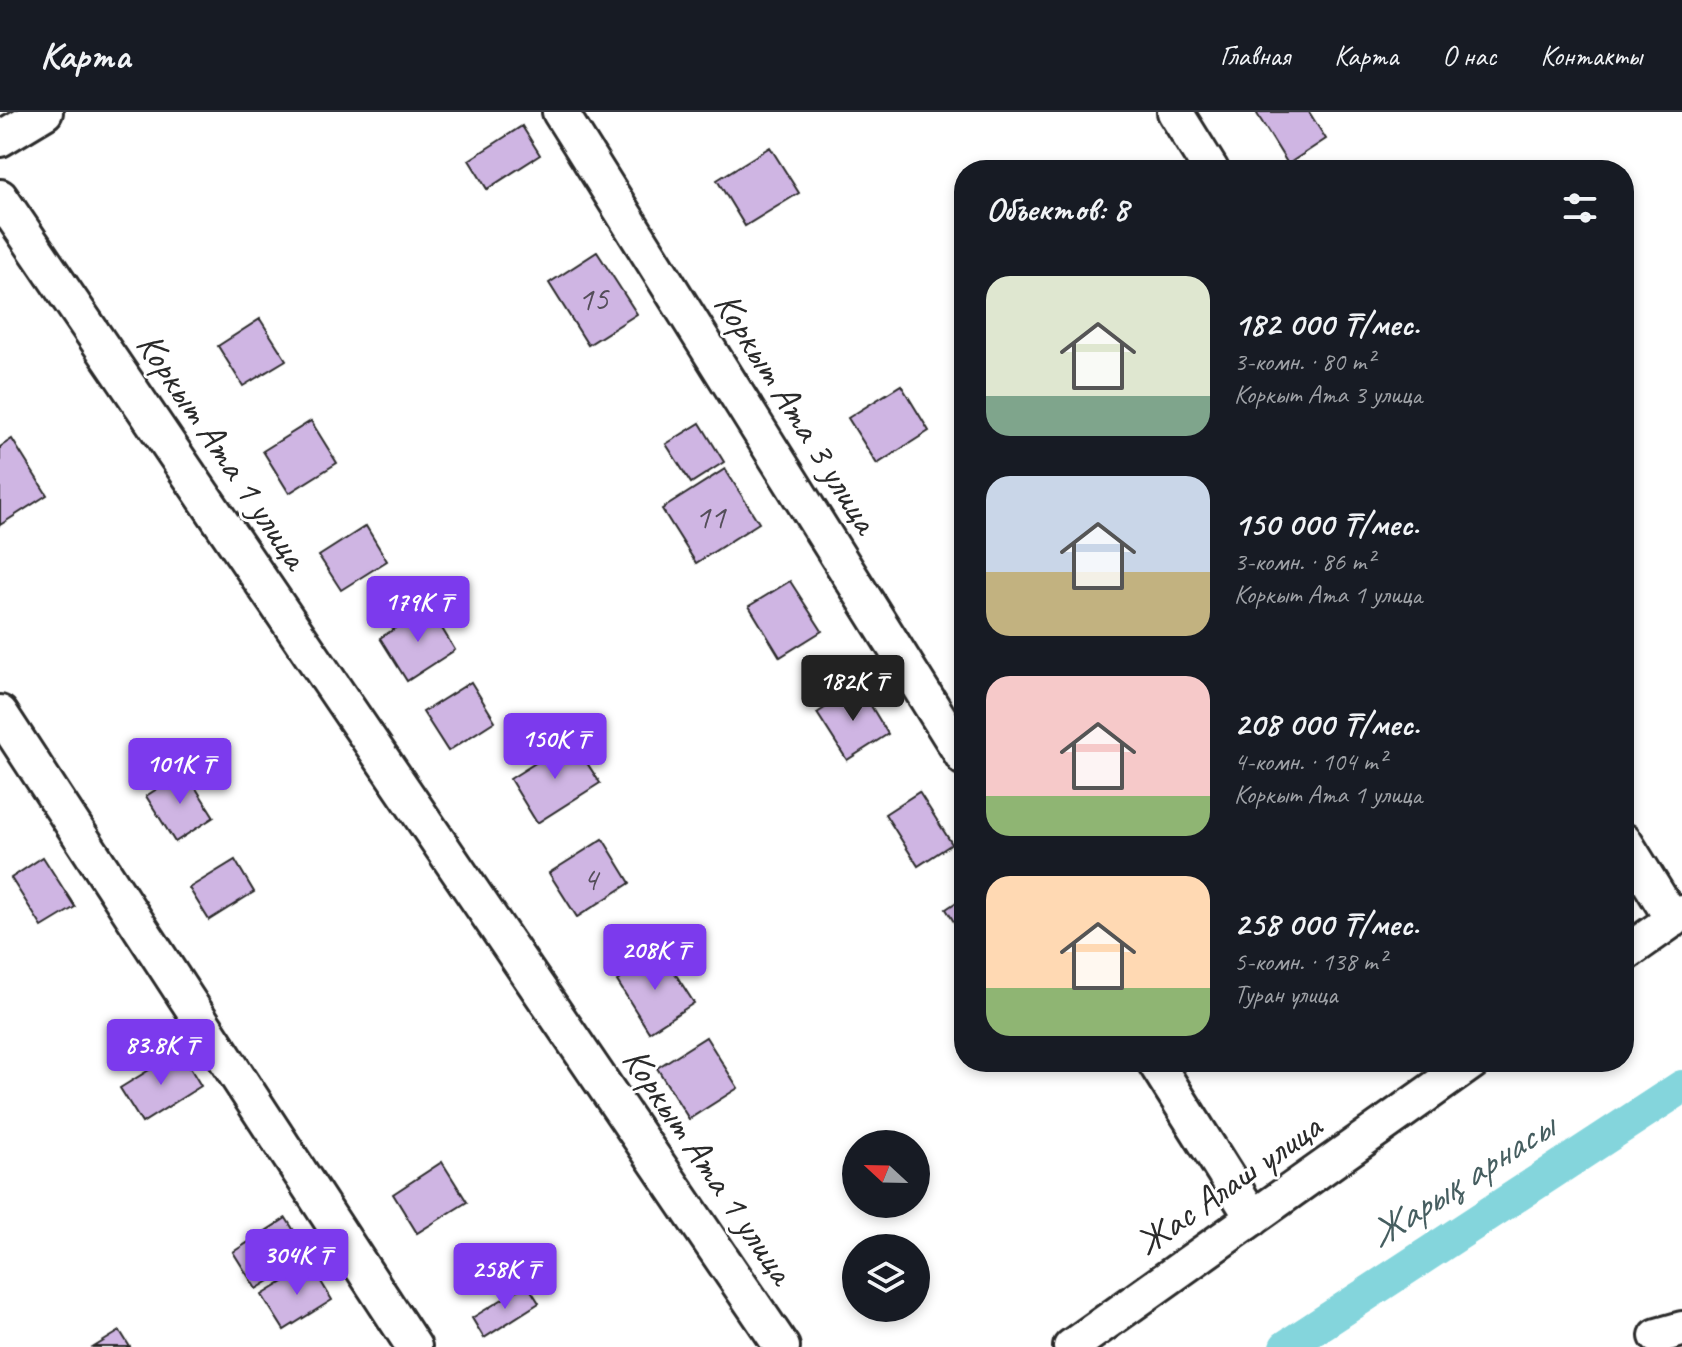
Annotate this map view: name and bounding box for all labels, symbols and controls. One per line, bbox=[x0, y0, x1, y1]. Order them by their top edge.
text: Карта bbox=[40, 32, 130, 79]
text: Главная bbox=[1220, 38, 1290, 73]
text: Карта bbox=[1334, 38, 1398, 73]
text: О нас bbox=[1442, 38, 1496, 73]
text: Контакты bbox=[1540, 38, 1642, 73]
icon: filters bbox=[1558, 186, 1602, 230]
text: Объектов: 8 bbox=[986, 187, 1128, 230]
house number: 15 bbox=[578, 277, 610, 320]
street label: Коркыт Ата 3 улица bbox=[704, 283, 891, 544]
text: 182 000 ₸/мес. bbox=[1234, 302, 1420, 345]
icon: home bbox=[1050, 308, 1146, 404]
street label: Коркыт Ата 1 улица bbox=[126, 323, 321, 580]
text: 3-комн. · 80 m² bbox=[1234, 345, 1374, 378]
text: Коркыт Ата 3 улица bbox=[1234, 378, 1422, 411]
house number: 11 bbox=[695, 495, 727, 538]
text: 150 000 ₸/мес. bbox=[1234, 502, 1419, 545]
icon: home bbox=[1050, 508, 1146, 604]
text: 3-комн. · 86 m² bbox=[1234, 545, 1374, 578]
pin: 179K ₸ bbox=[353, 576, 483, 644]
text: Коркыт Ата 1 улица bbox=[1234, 578, 1422, 611]
text: 179K ₸ bbox=[385, 585, 451, 618]
pin: 182K ₸ bbox=[788, 655, 918, 723]
text: 182K ₸ bbox=[819, 664, 887, 697]
text: 208 000 ₸/мес. bbox=[1234, 702, 1420, 745]
icon: home bbox=[1050, 708, 1146, 804]
pin: 150K ₸ bbox=[490, 713, 620, 781]
text: 150K ₸ bbox=[522, 722, 588, 755]
pin: 101K ₸ bbox=[115, 738, 245, 806]
text: 4-комн. · 104 m² bbox=[1234, 745, 1386, 778]
text: 101K ₸ bbox=[146, 747, 214, 780]
text: Коркыт Ата 1 улица bbox=[1234, 778, 1422, 811]
house number: 4 bbox=[582, 857, 601, 900]
text: 258 000 ₸/мес. bbox=[1234, 902, 1419, 945]
icon: home bbox=[1050, 908, 1146, 1004]
pin: 208K ₸ bbox=[590, 924, 720, 992]
text: 208K ₸ bbox=[621, 933, 689, 966]
text: 5-комн. · 138 m² bbox=[1234, 945, 1386, 978]
text: Туран улица bbox=[1234, 978, 1337, 1011]
pin: 83.8K ₸ bbox=[87, 1019, 235, 1087]
text: 83.8K ₸ bbox=[125, 1028, 197, 1061]
street label: Коркыт Ата 1 улица bbox=[612, 1038, 807, 1295]
water label: Жарық арнасы bbox=[1358, 1099, 1569, 1259]
street label: Жас Алаш улица bbox=[1126, 1102, 1333, 1266]
north arrow bbox=[842, 1130, 930, 1218]
map controls bbox=[842, 1130, 930, 1322]
pin: 304K ₸ bbox=[232, 1229, 362, 1297]
button: layers bbox=[842, 1234, 930, 1322]
text: 304K ₸ bbox=[263, 1238, 331, 1271]
pin: 258K ₸ bbox=[440, 1243, 570, 1311]
text: 258K ₸ bbox=[472, 1252, 538, 1285]

